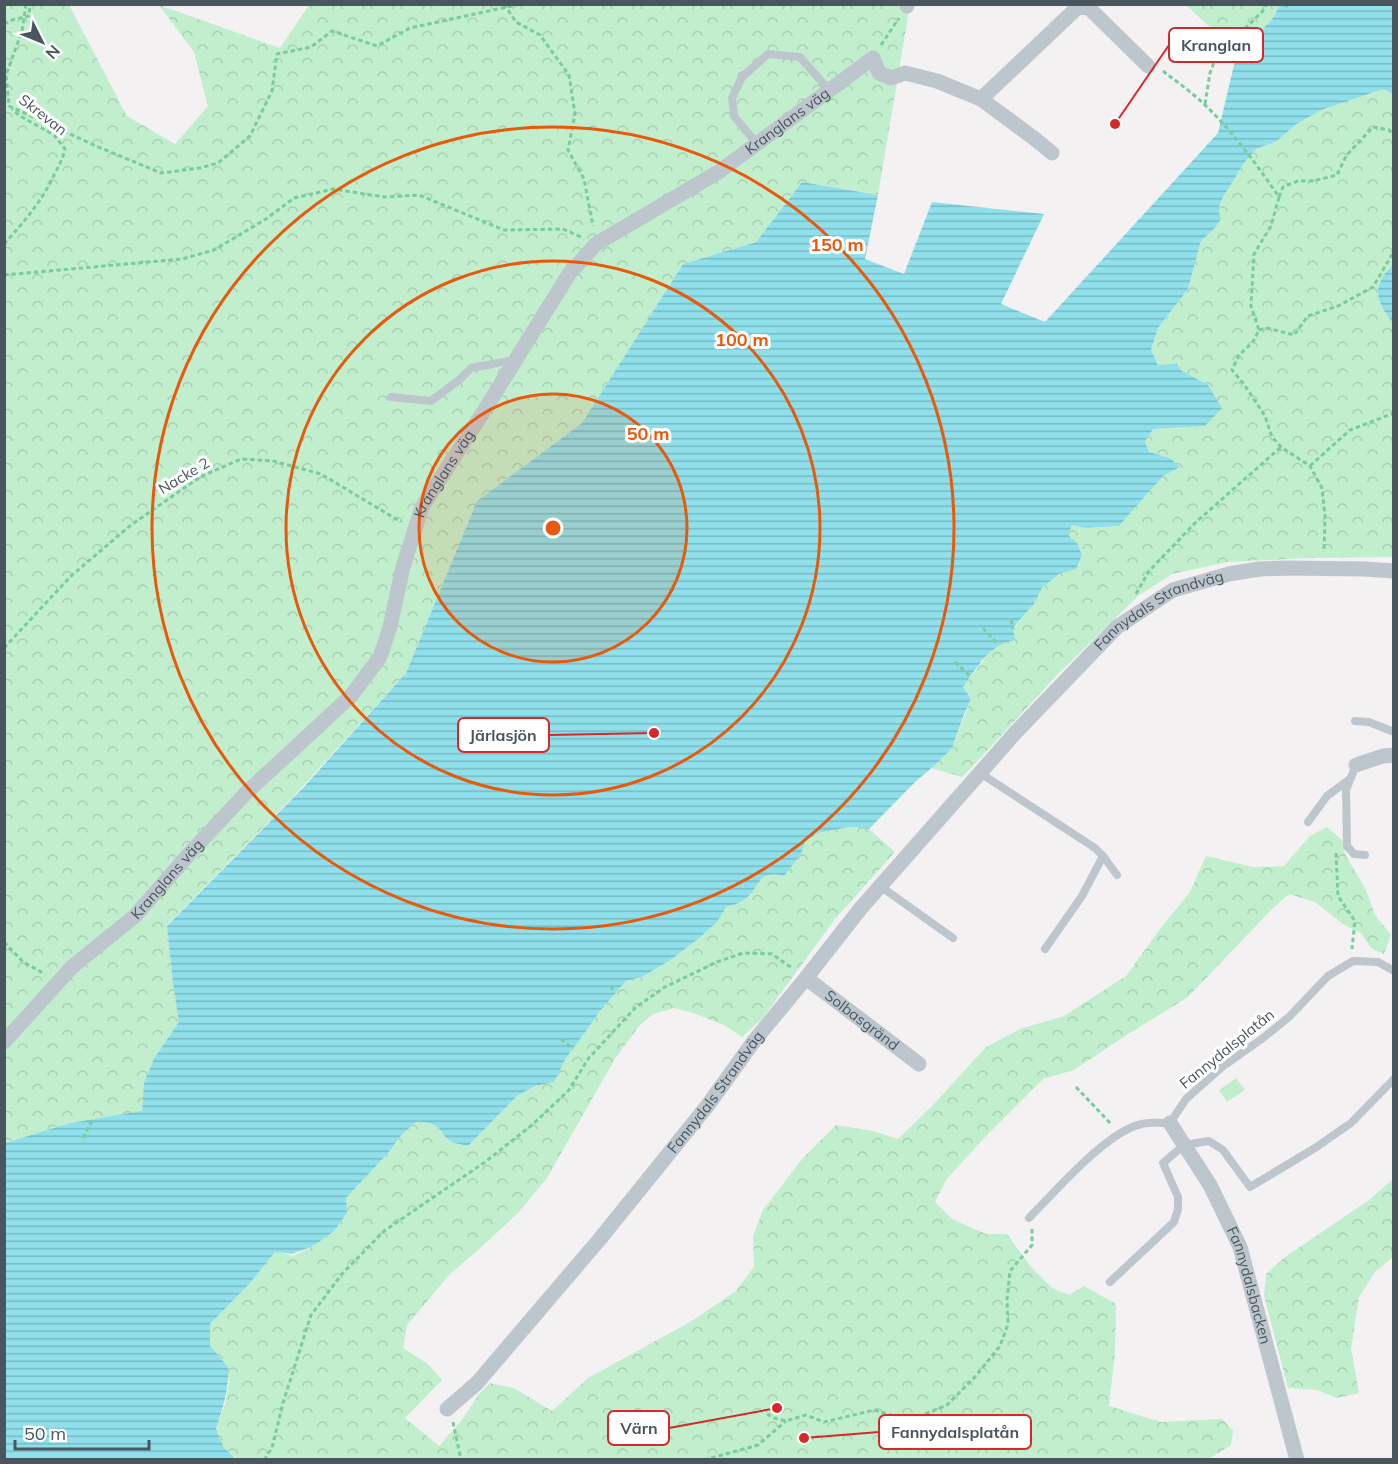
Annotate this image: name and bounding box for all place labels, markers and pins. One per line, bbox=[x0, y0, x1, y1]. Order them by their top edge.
callout: Kranglan bbox=[1169, 28, 1263, 62]
centre of rings bbox=[543, 518, 563, 538]
callout: Järlasjön bbox=[458, 718, 549, 752]
callout: Värn bbox=[608, 1411, 669, 1445]
callout: Fannydalsplatån bbox=[879, 1415, 1031, 1449]

